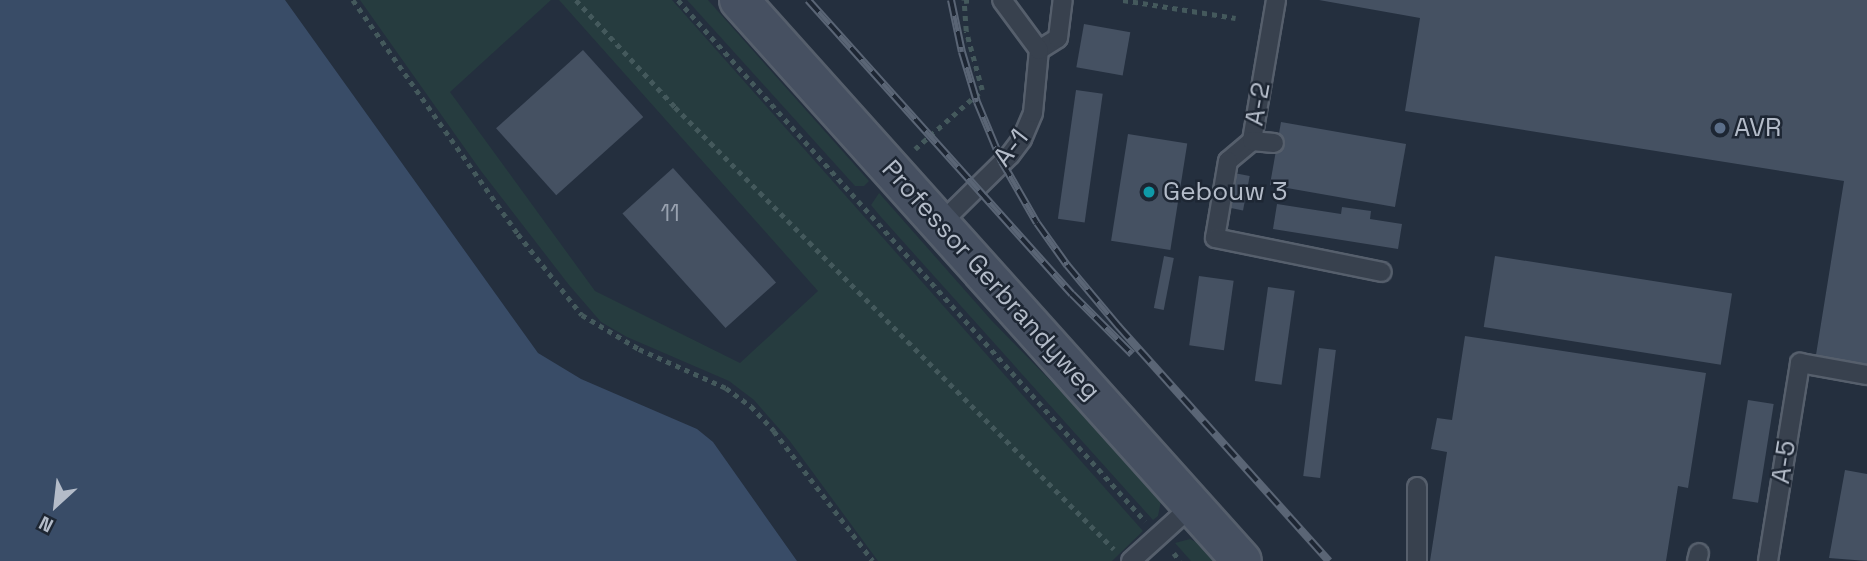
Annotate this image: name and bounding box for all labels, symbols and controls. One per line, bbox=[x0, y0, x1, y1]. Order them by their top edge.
street label: A-2 bbox=[1239, 80, 1277, 128]
place label: AVR bbox=[1734, 112, 1782, 144]
marker: AVR bbox=[1712, 120, 1728, 136]
street label: A-1 bbox=[987, 123, 1035, 173]
street label: Professor Gerbrandyweg bbox=[875, 154, 1107, 406]
place label: Gebouw 3 bbox=[1163, 176, 1287, 208]
marker: Gebouw 3 bbox=[1141, 184, 1157, 200]
house number: 11 bbox=[660, 199, 680, 227]
street label: A-5 bbox=[1765, 438, 1803, 486]
north arrow bbox=[21, 470, 91, 540]
text: N bbox=[35, 510, 58, 538]

